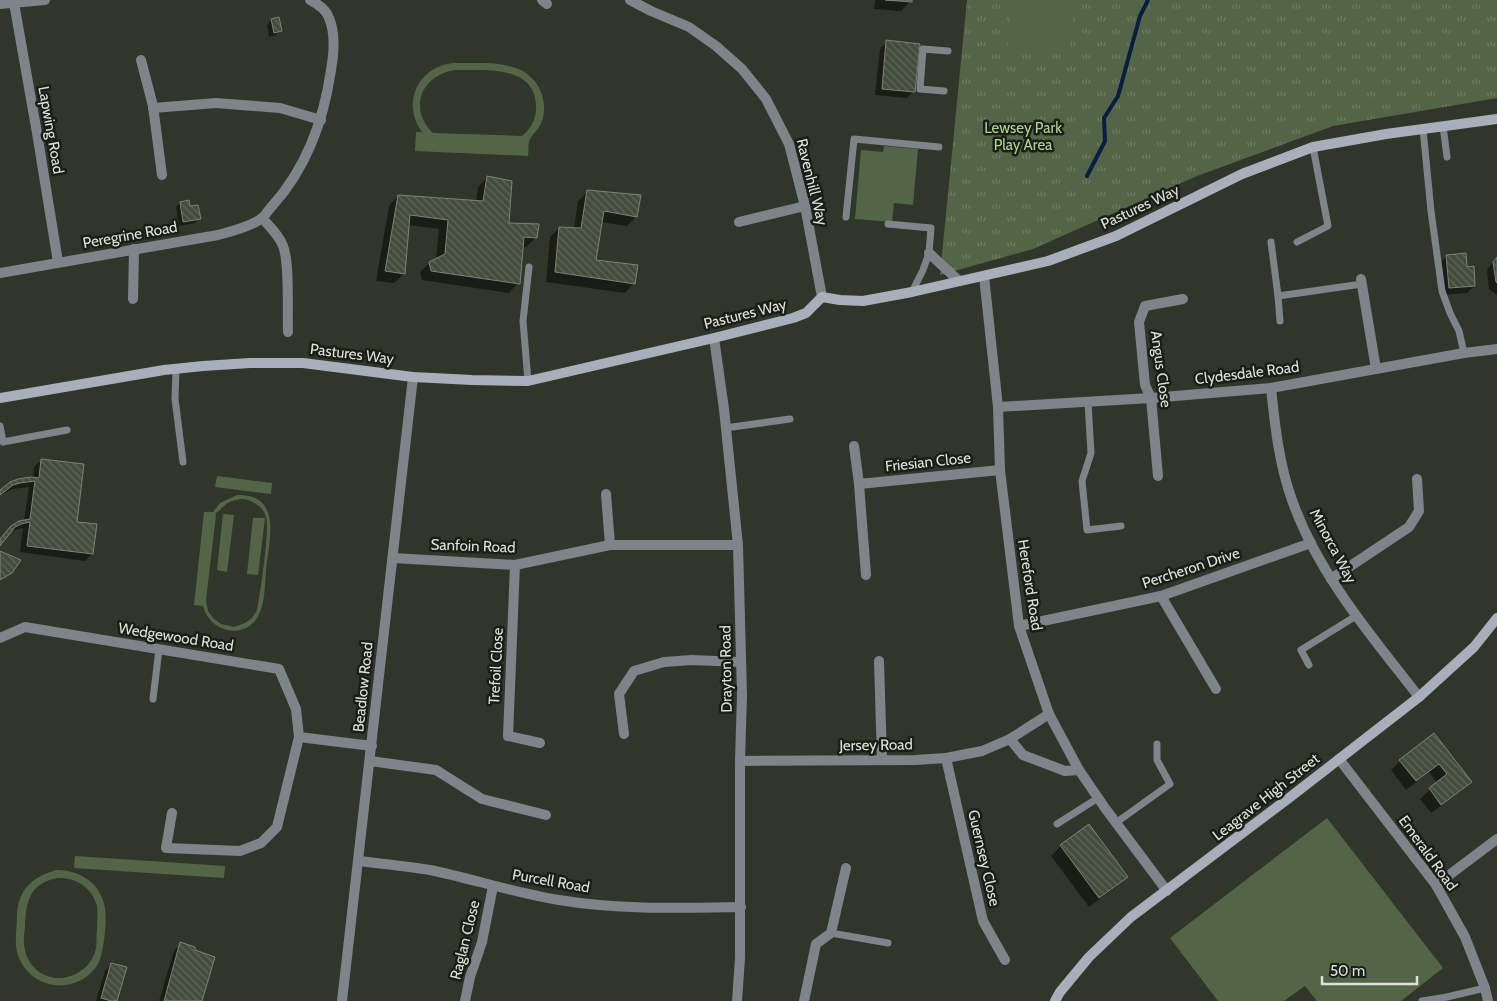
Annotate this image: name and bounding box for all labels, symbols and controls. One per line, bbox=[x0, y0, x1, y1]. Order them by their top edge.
street label: Lapwing Road bbox=[34, 85, 68, 175]
park label: Lewsey Park Play Area bbox=[984, 119, 1062, 154]
street label: Ravenhill Way bbox=[792, 137, 832, 228]
street label: Pastures Way bbox=[1098, 181, 1183, 233]
street label: Peregrine Road bbox=[81, 218, 179, 252]
street label: Pastures Way bbox=[702, 295, 789, 333]
street label: Angus Close bbox=[1147, 329, 1175, 409]
street label: Pastures Way bbox=[309, 340, 395, 368]
street label: Clydesdale Road bbox=[1194, 358, 1300, 388]
street label: Friesian Close bbox=[884, 449, 972, 475]
street label: Minorca Way bbox=[1306, 506, 1360, 587]
street label: Sanfoin Road bbox=[430, 536, 516, 556]
street label: Hereford Road bbox=[1014, 538, 1046, 632]
street label: Percheron Drive bbox=[1140, 544, 1242, 592]
street label: Wedgewood Road bbox=[117, 619, 235, 655]
street label: Drayton Road bbox=[716, 625, 736, 713]
street label: Trefoil Close bbox=[485, 627, 507, 705]
street label: Beadlow Road bbox=[349, 641, 377, 733]
street label: Jersey Road bbox=[838, 735, 913, 755]
street label: Leagrave High Street bbox=[1209, 750, 1323, 844]
street label: Guernsey Close bbox=[964, 808, 1004, 908]
street label: Emerald Road bbox=[1395, 812, 1461, 894]
street label: Purcell Road bbox=[511, 865, 591, 897]
street label: Raglan Close bbox=[446, 898, 484, 981]
scale bar bbox=[1322, 954, 1417, 986]
text: 50 m bbox=[1330, 962, 1365, 980]

